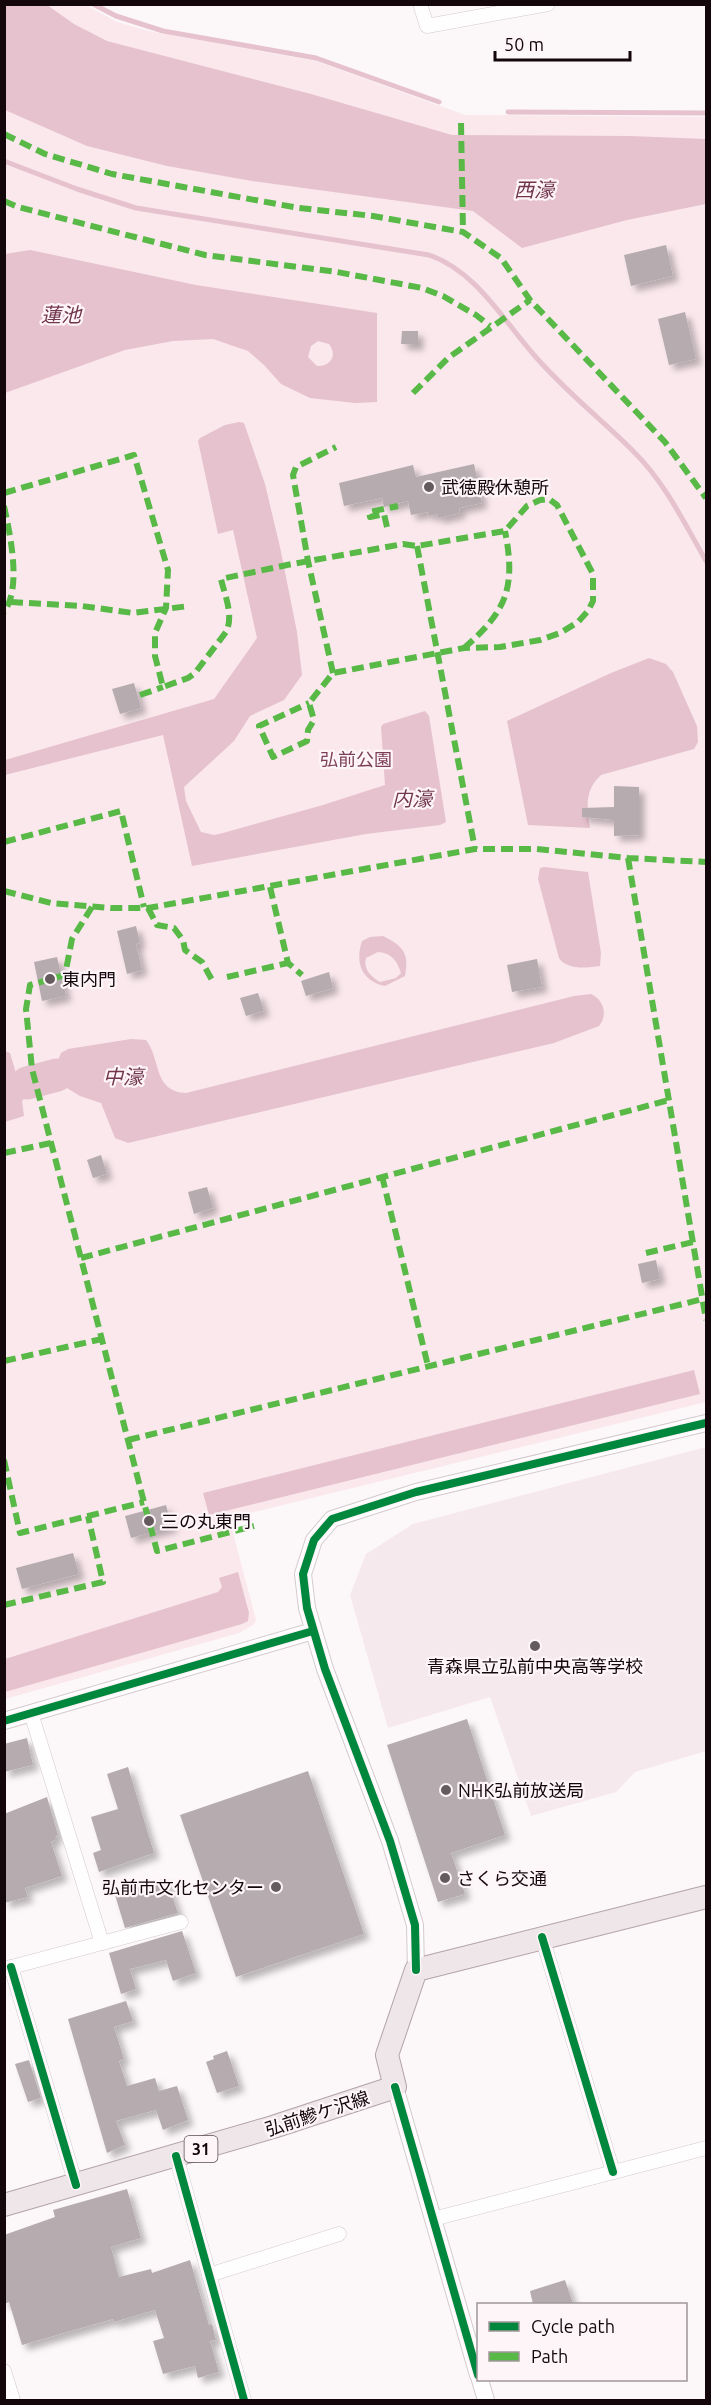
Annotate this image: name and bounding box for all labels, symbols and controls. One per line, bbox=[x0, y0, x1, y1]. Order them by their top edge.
scale bar bbox=[495, 24, 630, 62]
text: 50 m bbox=[504, 34, 544, 54]
water label: 西濠 bbox=[514, 178, 557, 201]
water label: 蓮池 bbox=[41, 303, 83, 326]
place label: 武徳殿休憩所 bbox=[441, 477, 549, 497]
marker: 武徳殿休憩所 bbox=[422, 480, 436, 494]
park label: 弘前公園 bbox=[320, 749, 392, 769]
water label: 内濠 bbox=[392, 787, 435, 810]
place label: 東内門 bbox=[62, 969, 116, 989]
marker: 東内門 bbox=[43, 972, 57, 986]
water label: 中濠 bbox=[103, 1065, 146, 1088]
place label: 三の丸東門 bbox=[161, 1511, 251, 1531]
marker: 三の丸東門 bbox=[142, 1514, 156, 1528]
marker: 青森県立弘前中央高等学校 bbox=[528, 1639, 542, 1653]
place label: 青森県立弘前中央高等学校 bbox=[427, 1656, 643, 1676]
place label: NHK弘前放送局 bbox=[458, 1780, 584, 1800]
marker: NHK弘前放送局 bbox=[439, 1783, 453, 1797]
place label: さくら交通 bbox=[457, 1868, 547, 1888]
marker: さくら交通 bbox=[438, 1871, 452, 1885]
place label: 弘前市文化センター bbox=[102, 1877, 264, 1897]
marker: 弘前市文化センター bbox=[269, 1880, 283, 1894]
street label: 弘前鰺ケ沢線 bbox=[263, 2087, 371, 2139]
road number: 31 bbox=[184, 2136, 218, 2162]
legend bbox=[477, 2303, 687, 2381]
text: Cycle path bbox=[531, 2316, 615, 2336]
text: Path bbox=[531, 2346, 568, 2366]

